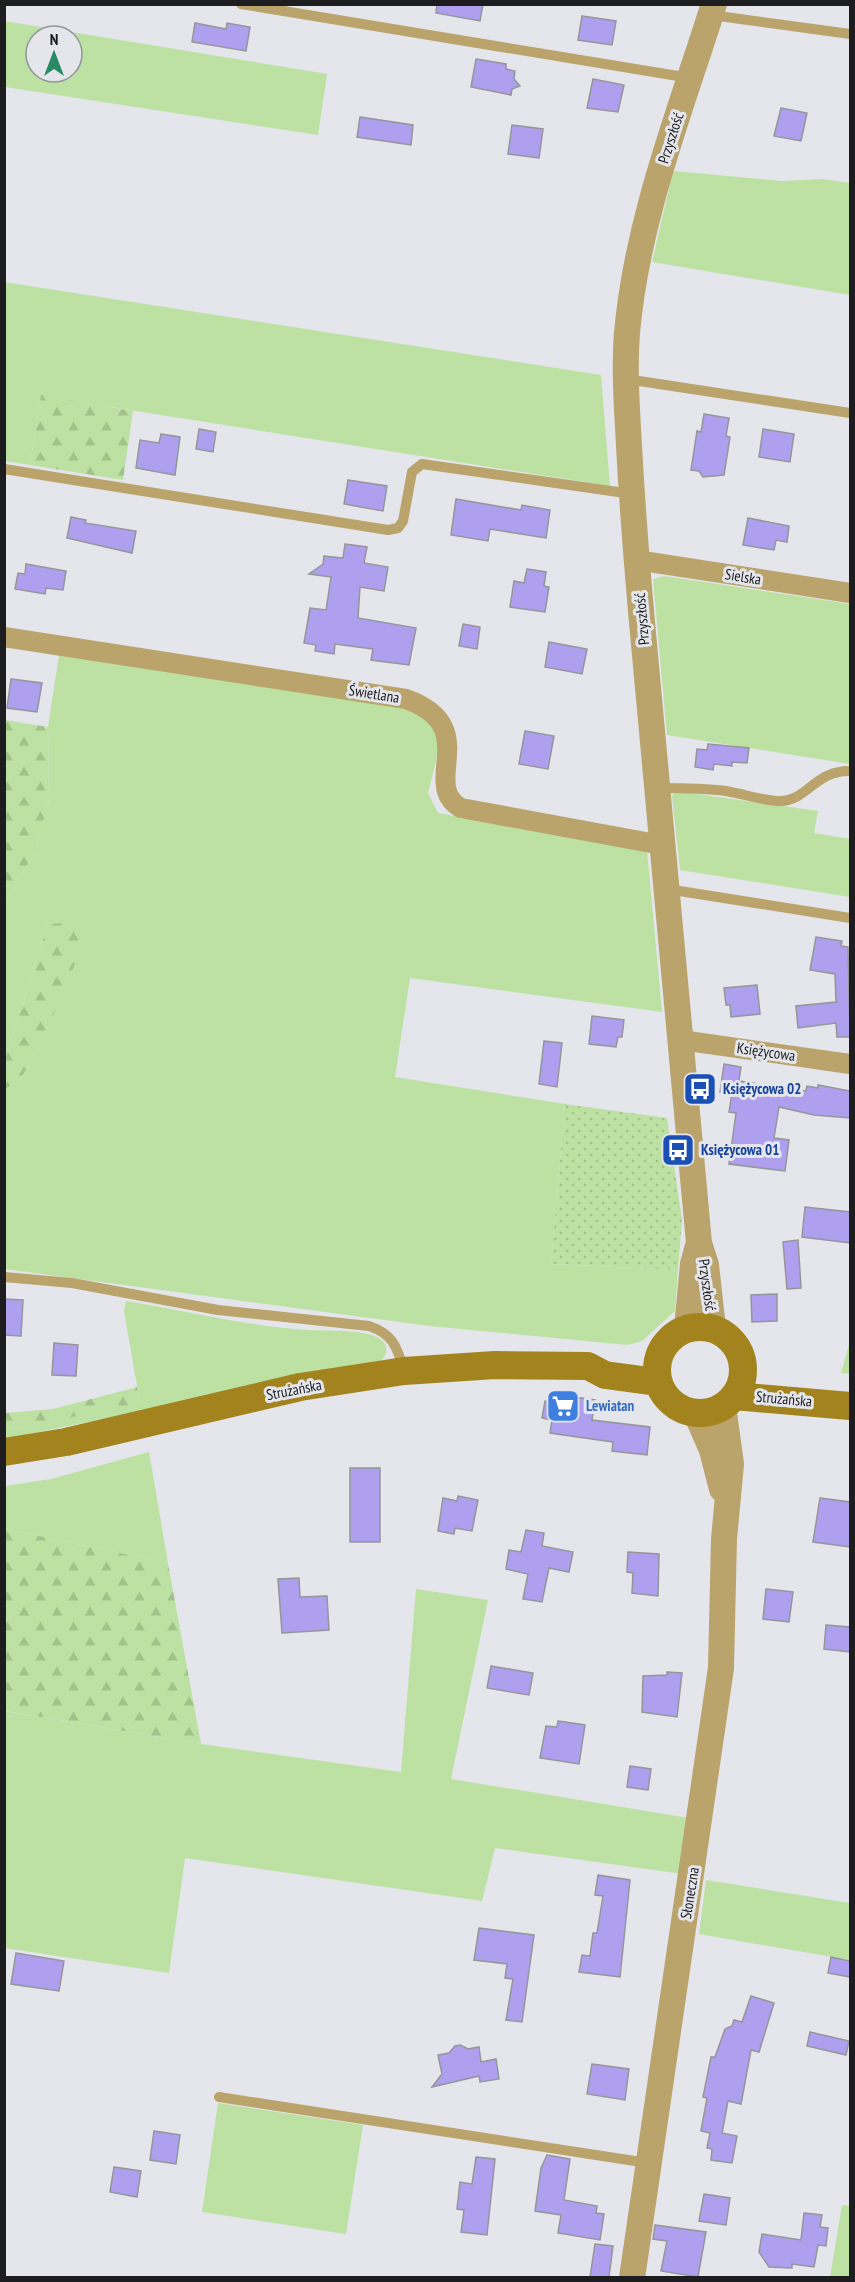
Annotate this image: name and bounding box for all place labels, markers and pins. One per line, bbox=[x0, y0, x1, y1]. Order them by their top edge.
bus stop icon: Księżycowa 02 bbox=[682, 1071, 718, 1107]
place label: Księżycowa 02 bbox=[723, 1079, 801, 1098]
bus stop icon: Księżycowa 01 bbox=[660, 1132, 696, 1168]
place label: Księżycowa 01 bbox=[701, 1140, 779, 1159]
supermarket icon: Lewiatan bbox=[545, 1388, 581, 1424]
place label: Lewiatan bbox=[586, 1396, 634, 1415]

